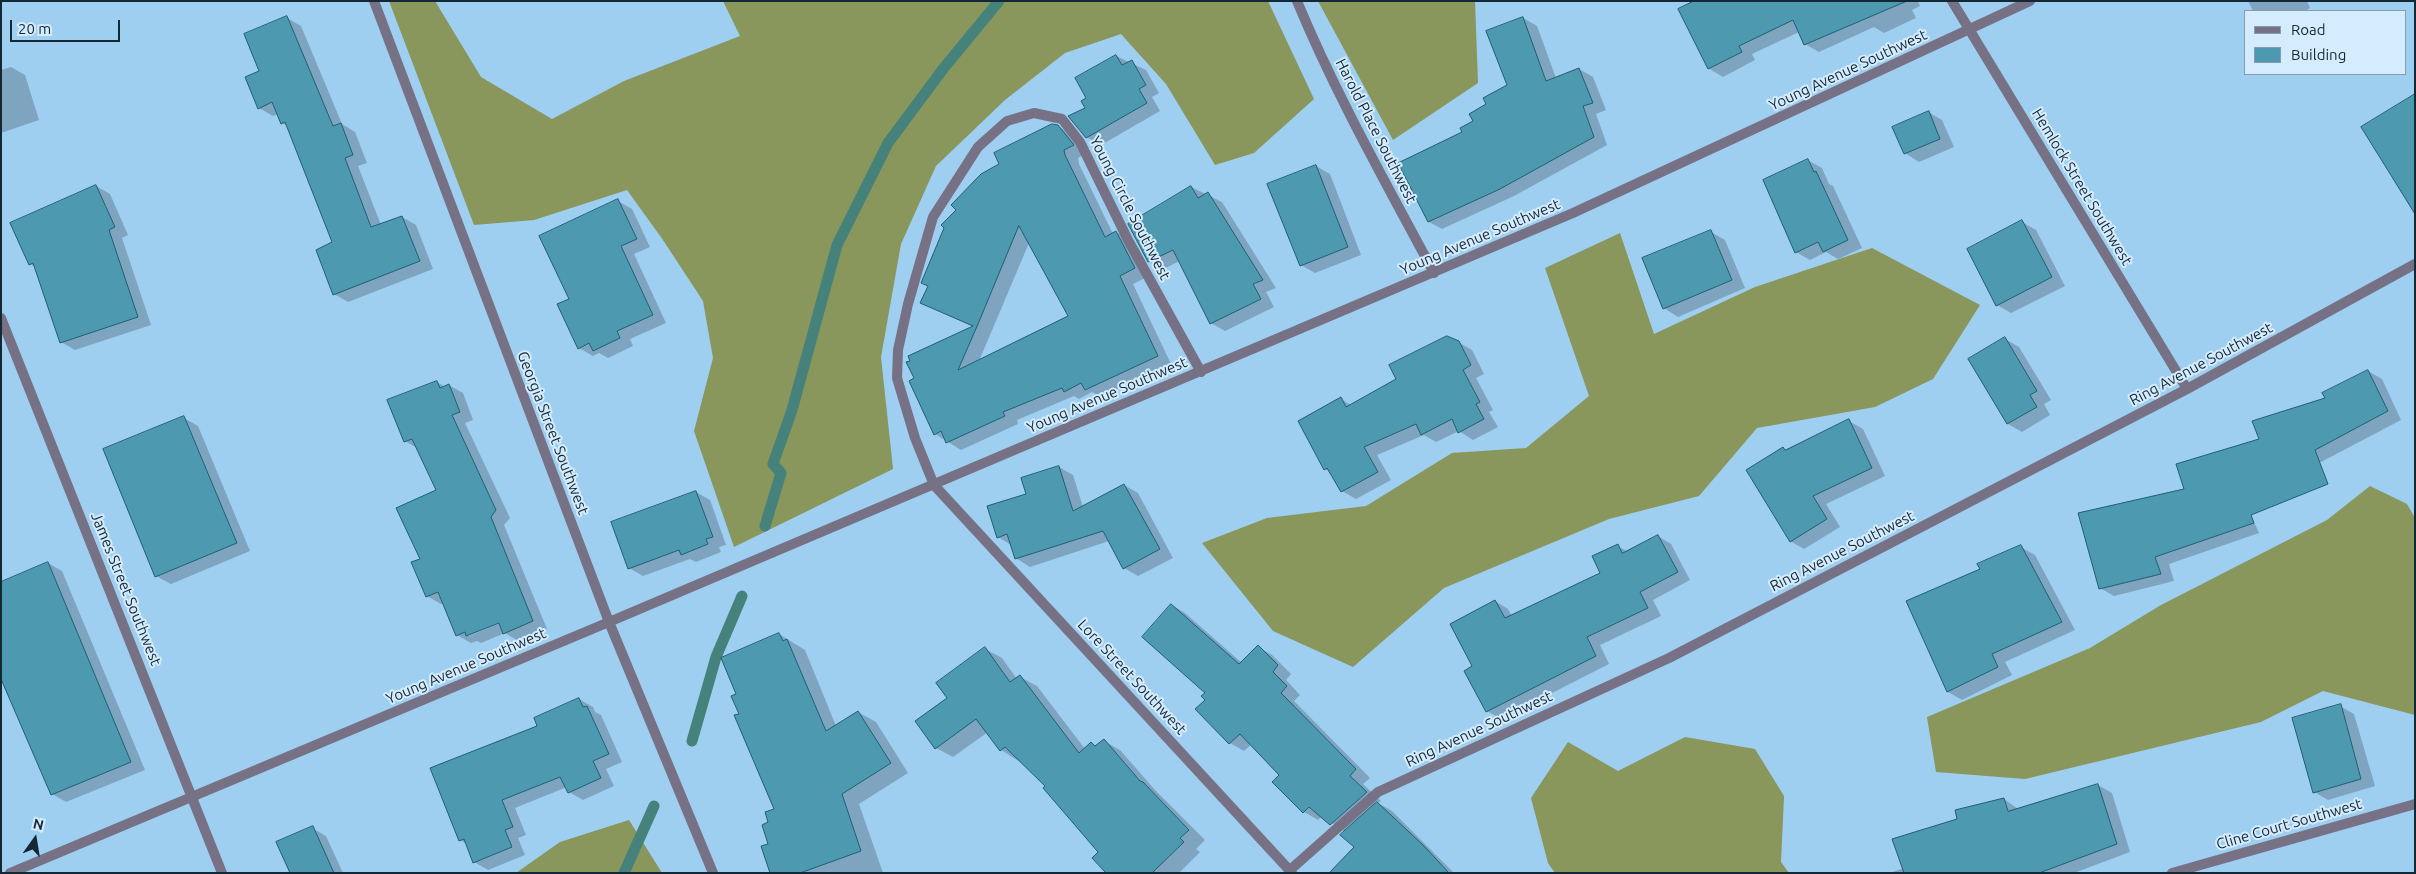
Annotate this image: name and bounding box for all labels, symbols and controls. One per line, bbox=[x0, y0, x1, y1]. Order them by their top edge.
scale bar bbox=[12, 10, 122, 42]
legend bbox=[2244, 10, 2406, 75]
text: 20 m bbox=[18, 20, 51, 37]
text: Road bbox=[2291, 21, 2326, 38]
street label: Young Avenue Southwest bbox=[1766, 26, 1930, 114]
text: Building bbox=[2291, 46, 2346, 63]
street label: Harold Place Southwest bbox=[1332, 56, 1420, 206]
street label: Hemlock Street Southwest bbox=[2028, 105, 2136, 269]
street label: Young Circle Southwest bbox=[1086, 133, 1174, 283]
street label: Young Avenue Southwest bbox=[1397, 195, 1563, 279]
street label: Ring Avenue Southwest bbox=[2126, 319, 2276, 409]
street label: Georgia Street Southwest bbox=[514, 349, 592, 517]
street label: Young Avenue Southwest bbox=[1024, 353, 1190, 437]
street label: Ring Avenue Southwest bbox=[1767, 507, 1917, 595]
street label: James Street Southwest bbox=[87, 510, 165, 668]
street label: Lore Street Southwest bbox=[1074, 616, 1190, 738]
street label: Young Avenue Southwest bbox=[383, 624, 549, 708]
street label: Ring Avenue Southwest bbox=[1403, 687, 1555, 771]
street label: Cline Court Southwest bbox=[2214, 795, 2364, 853]
north arrow bbox=[10, 814, 60, 864]
text: N bbox=[31, 815, 45, 833]

